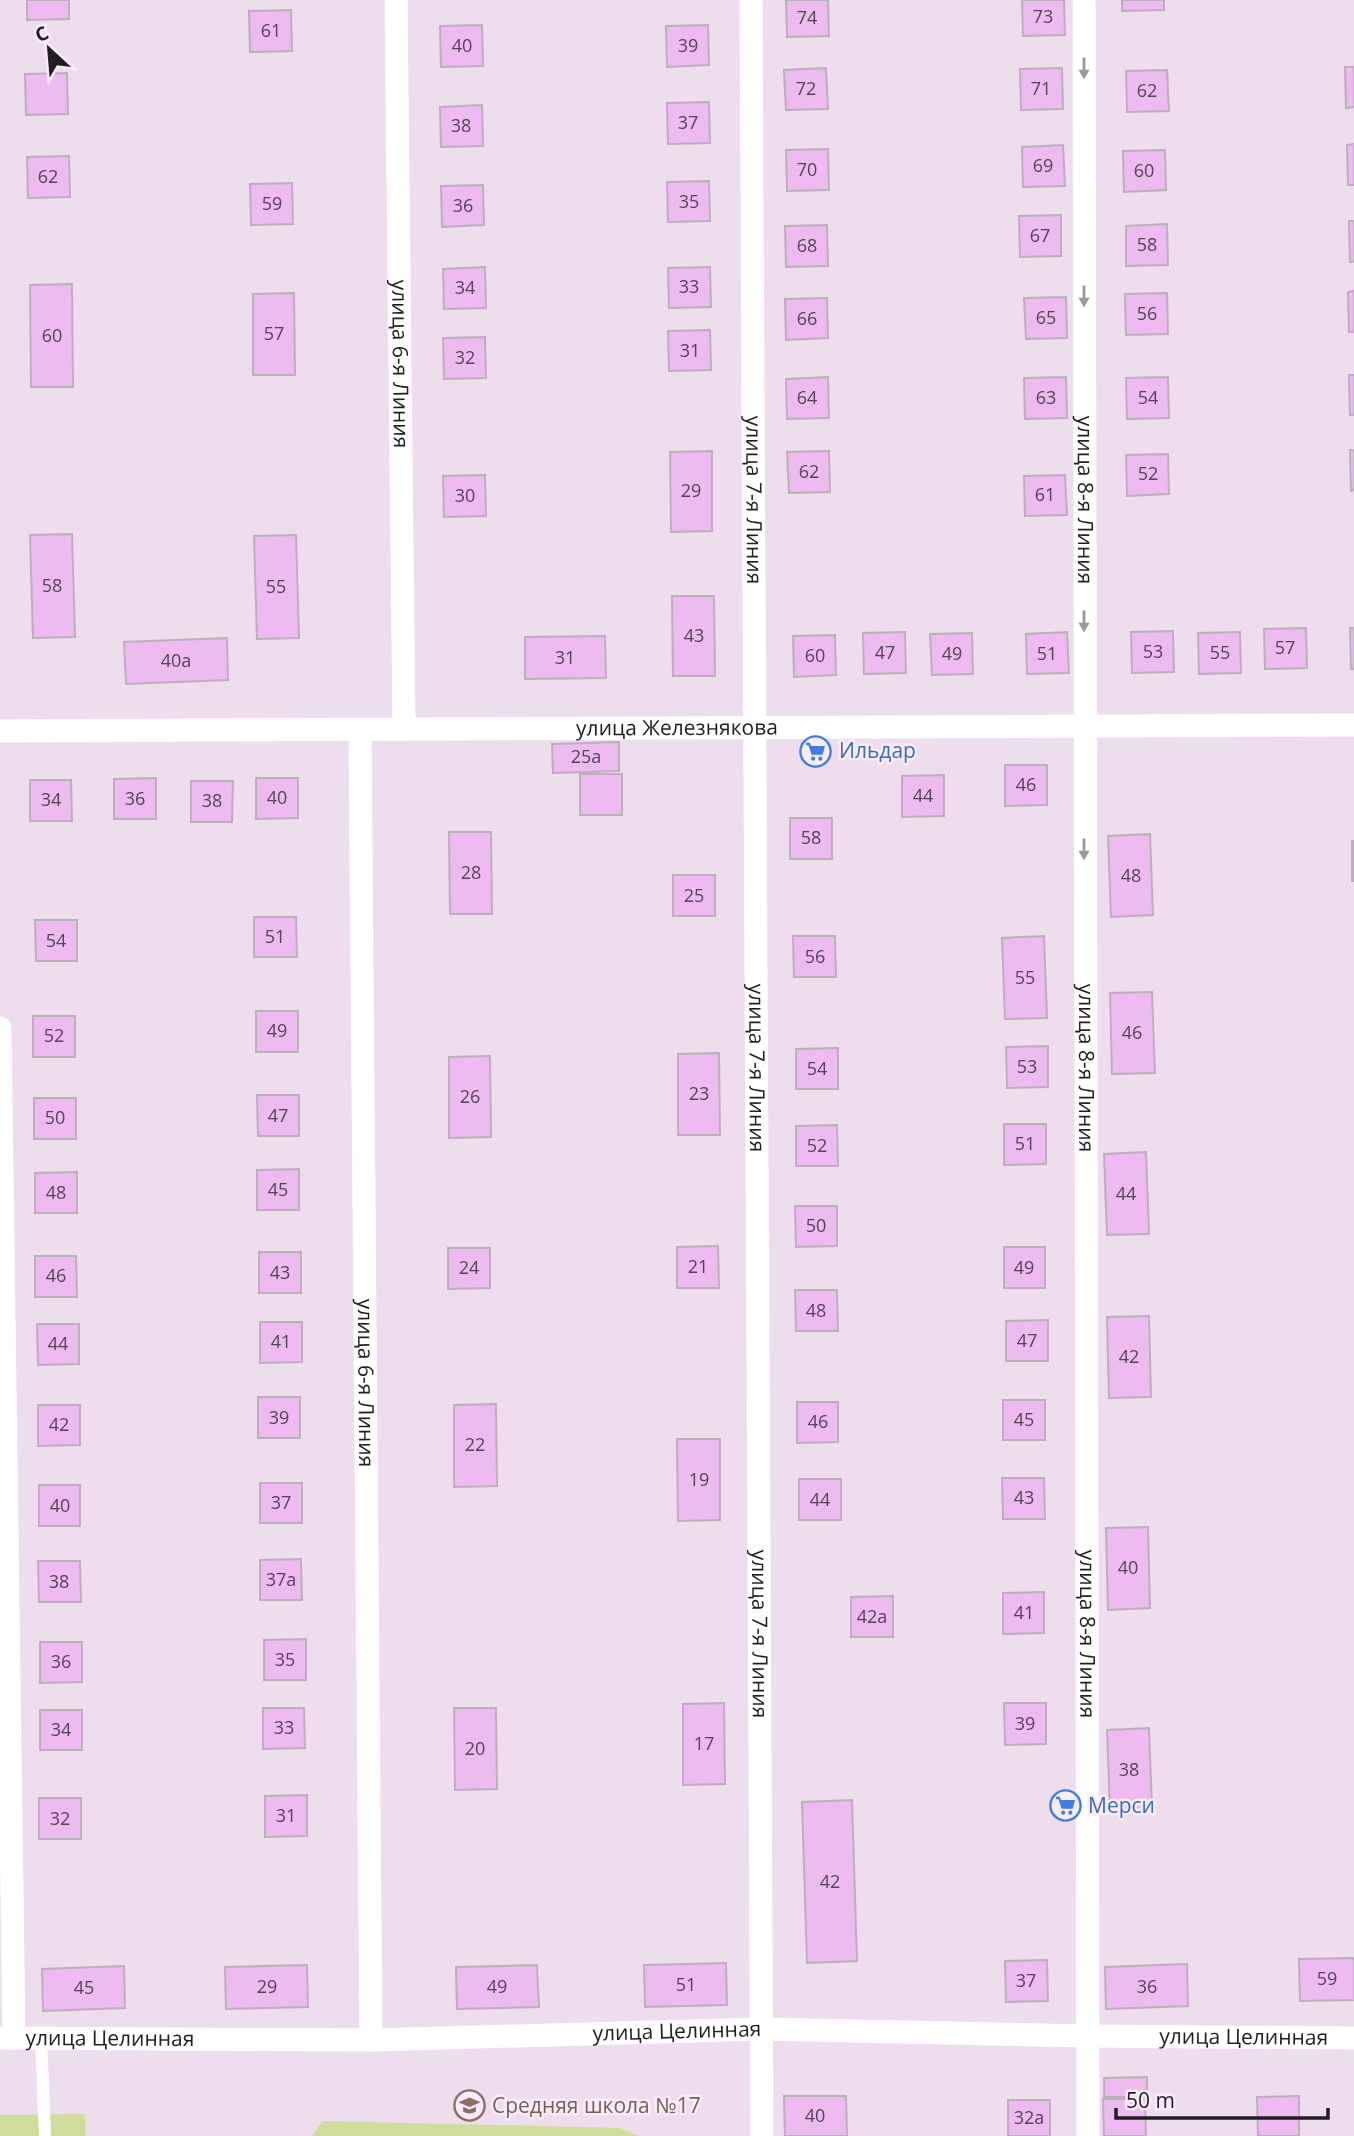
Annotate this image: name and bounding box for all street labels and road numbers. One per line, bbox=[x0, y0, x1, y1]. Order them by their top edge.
street label: улица 6-я Линия bbox=[386, 280, 416, 448]
street label: улица 7-я Линия bbox=[740, 416, 769, 584]
street label: улица 8-я Линия bbox=[1072, 416, 1100, 584]
street label: улица Железнякова bbox=[576, 713, 778, 741]
street label: улица 7-я Линия bbox=[743, 984, 772, 1152]
street label: улица 8-я Линия bbox=[1073, 984, 1101, 1152]
street label: улица 6-я Линия bbox=[352, 1299, 381, 1467]
street label: улица 7-я Линия bbox=[746, 1550, 775, 1718]
street label: улица 8-я Линия bbox=[1074, 1550, 1102, 1718]
street label: улица Целинная bbox=[592, 2014, 762, 2047]
street label: улица Целинная bbox=[1159, 2022, 1328, 2051]
street label: улица Целинная bbox=[26, 2023, 194, 2052]

